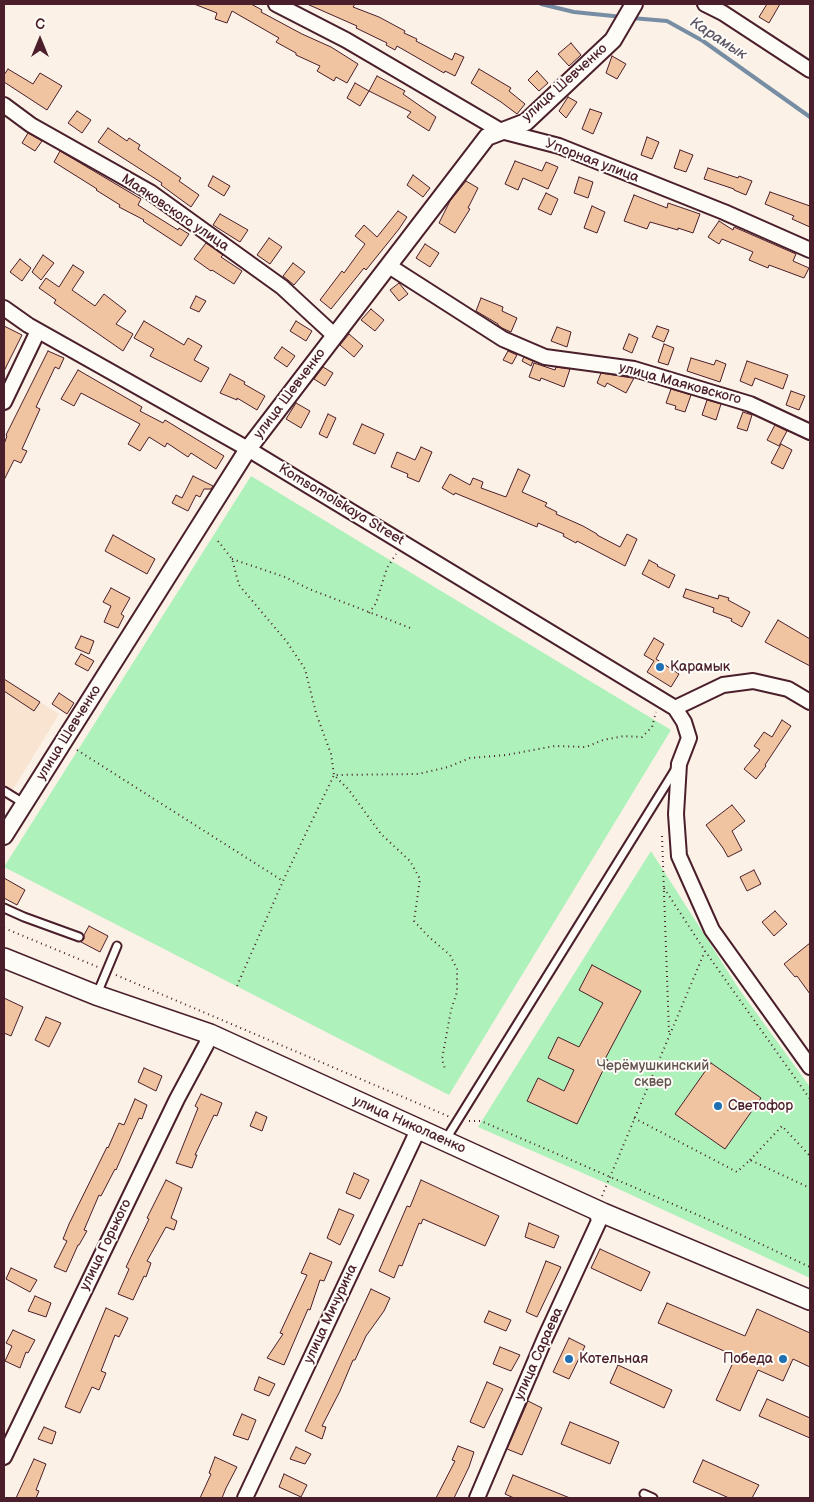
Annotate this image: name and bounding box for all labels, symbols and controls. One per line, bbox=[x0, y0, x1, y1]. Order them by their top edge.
water label: Карамык bbox=[686, 14, 750, 64]
north arrow bbox=[15, 15, 65, 65]
text: С bbox=[35, 16, 45, 33]
street label: улица Шевченко bbox=[519, 40, 611, 126]
street label: Упорная улица bbox=[543, 135, 641, 187]
street label: Маяковского улица bbox=[118, 171, 232, 255]
street label: улица Шевченко bbox=[251, 346, 329, 442]
street label: улица Маяковского bbox=[617, 360, 743, 408]
street label: Komsomolskaya Street bbox=[275, 461, 407, 549]
place label: Карамык bbox=[670, 659, 730, 675]
marker: Карамык bbox=[654, 661, 666, 673]
street label: улица Шевченко bbox=[33, 682, 105, 784]
park label: Черёмушкинский сквер bbox=[597, 1058, 709, 1090]
street label: улица Николаенко bbox=[350, 1093, 468, 1157]
place label: Светофор bbox=[728, 1098, 793, 1114]
marker: Светофор bbox=[712, 1100, 724, 1112]
street label: улица Горького bbox=[77, 1197, 135, 1293]
street label: улица Мичурина bbox=[301, 1262, 361, 1366]
street label: улица Сараева bbox=[511, 1305, 567, 1403]
place label: Котельная bbox=[579, 1351, 648, 1367]
place label: Победа bbox=[723, 1351, 773, 1367]
marker: Котельная bbox=[563, 1353, 575, 1365]
marker: Победа bbox=[777, 1353, 789, 1365]

